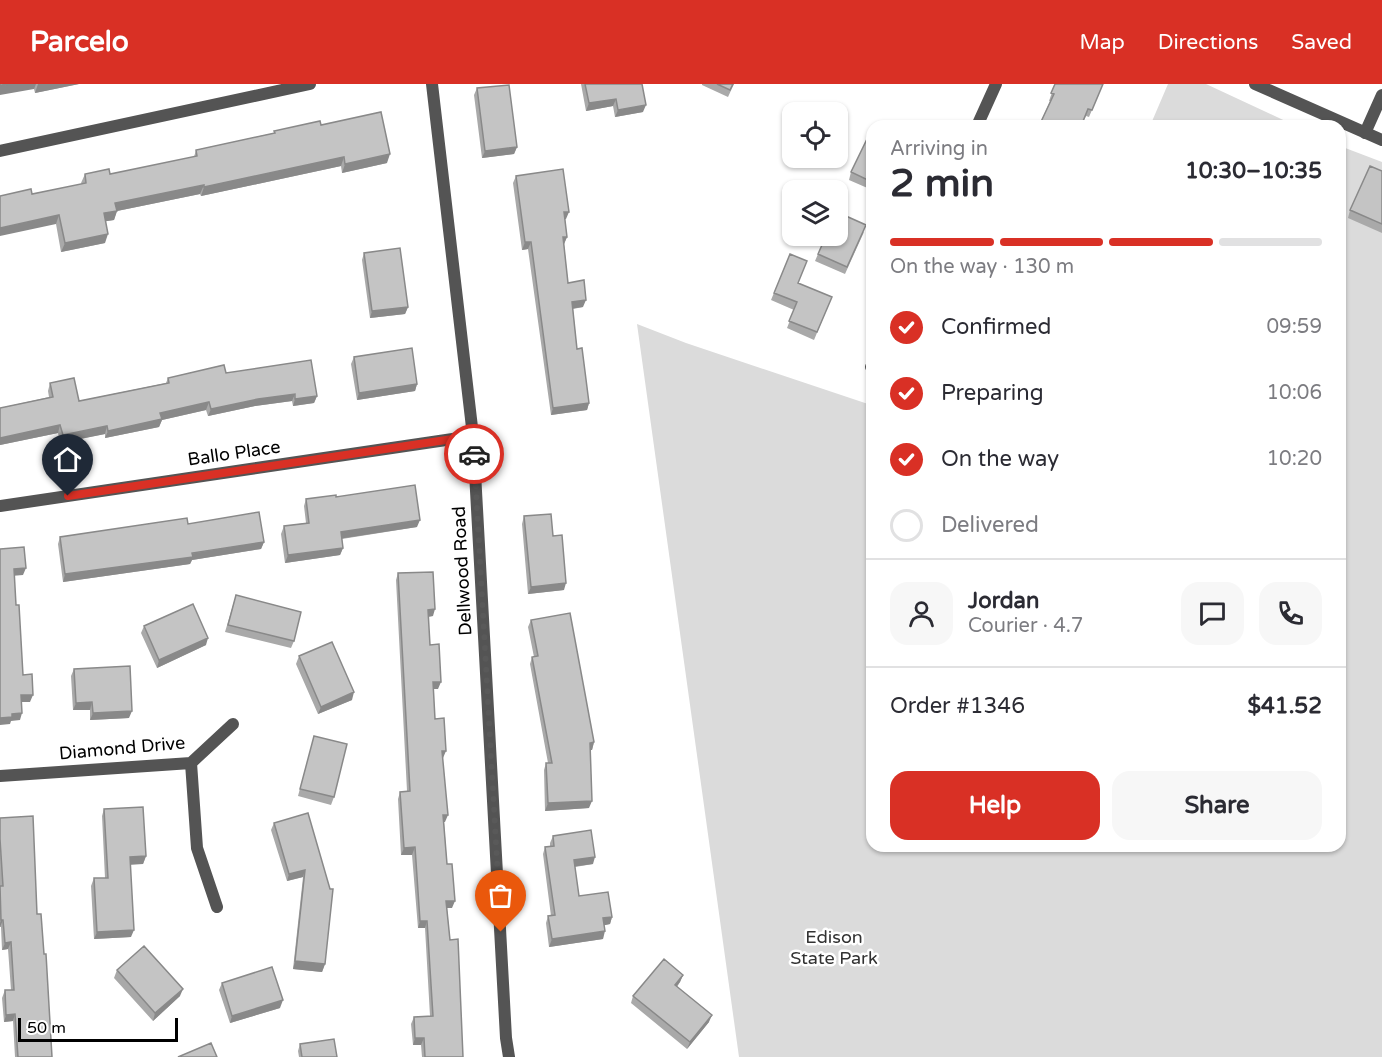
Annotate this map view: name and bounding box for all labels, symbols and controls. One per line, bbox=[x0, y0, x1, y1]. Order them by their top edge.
text: Parcelo bbox=[30, 25, 129, 59]
text: Map bbox=[1079, 30, 1125, 55]
text: Directions bbox=[1158, 30, 1258, 55]
text: Saved bbox=[1291, 30, 1352, 55]
map controls bbox=[782, 102, 848, 246]
button: locate bbox=[782, 102, 848, 168]
text: Arriving in bbox=[890, 137, 988, 161]
text: 10:30–10:35 bbox=[1185, 158, 1322, 184]
text: 2 min bbox=[890, 160, 994, 207]
button: layers bbox=[782, 180, 848, 246]
text: On the way · 130 m bbox=[890, 255, 1074, 279]
icon: check bbox=[890, 311, 923, 344]
text: Confirmed bbox=[941, 314, 1051, 340]
text: 09:59 bbox=[1267, 315, 1322, 339]
icon: check bbox=[890, 377, 923, 410]
text: Preparing bbox=[941, 380, 1044, 406]
text: 10:06 bbox=[1267, 381, 1322, 405]
courier bbox=[444, 424, 504, 484]
pin bbox=[42, 434, 93, 496]
street label: Ballo Place bbox=[186, 436, 282, 470]
icon: car bbox=[458, 438, 491, 471]
icon: home bbox=[51, 443, 84, 476]
icon: check bbox=[890, 443, 923, 476]
text: On the way bbox=[941, 446, 1059, 472]
text: 10:20 bbox=[1267, 447, 1322, 471]
street label: Dellwood Road bbox=[448, 506, 476, 636]
text: Delivered bbox=[941, 512, 1039, 538]
button: person bbox=[890, 582, 953, 645]
button: chat bbox=[1181, 582, 1244, 645]
button: phone bbox=[1259, 582, 1322, 645]
text: Jordan bbox=[968, 588, 1039, 614]
text: Courier · 4.7 bbox=[968, 614, 1083, 638]
text: Order #1346 bbox=[890, 693, 1025, 719]
text: $41.52 bbox=[1247, 693, 1322, 719]
street label: Diamond Drive bbox=[58, 732, 186, 764]
button: Help bbox=[890, 771, 1100, 840]
button: Share bbox=[1112, 771, 1322, 840]
pin bbox=[475, 870, 526, 932]
icon: bag bbox=[484, 879, 517, 912]
park label: Edison State Park bbox=[790, 926, 878, 969]
scale bar bbox=[18, 1015, 178, 1042]
text: 50 m bbox=[27, 1018, 66, 1038]

